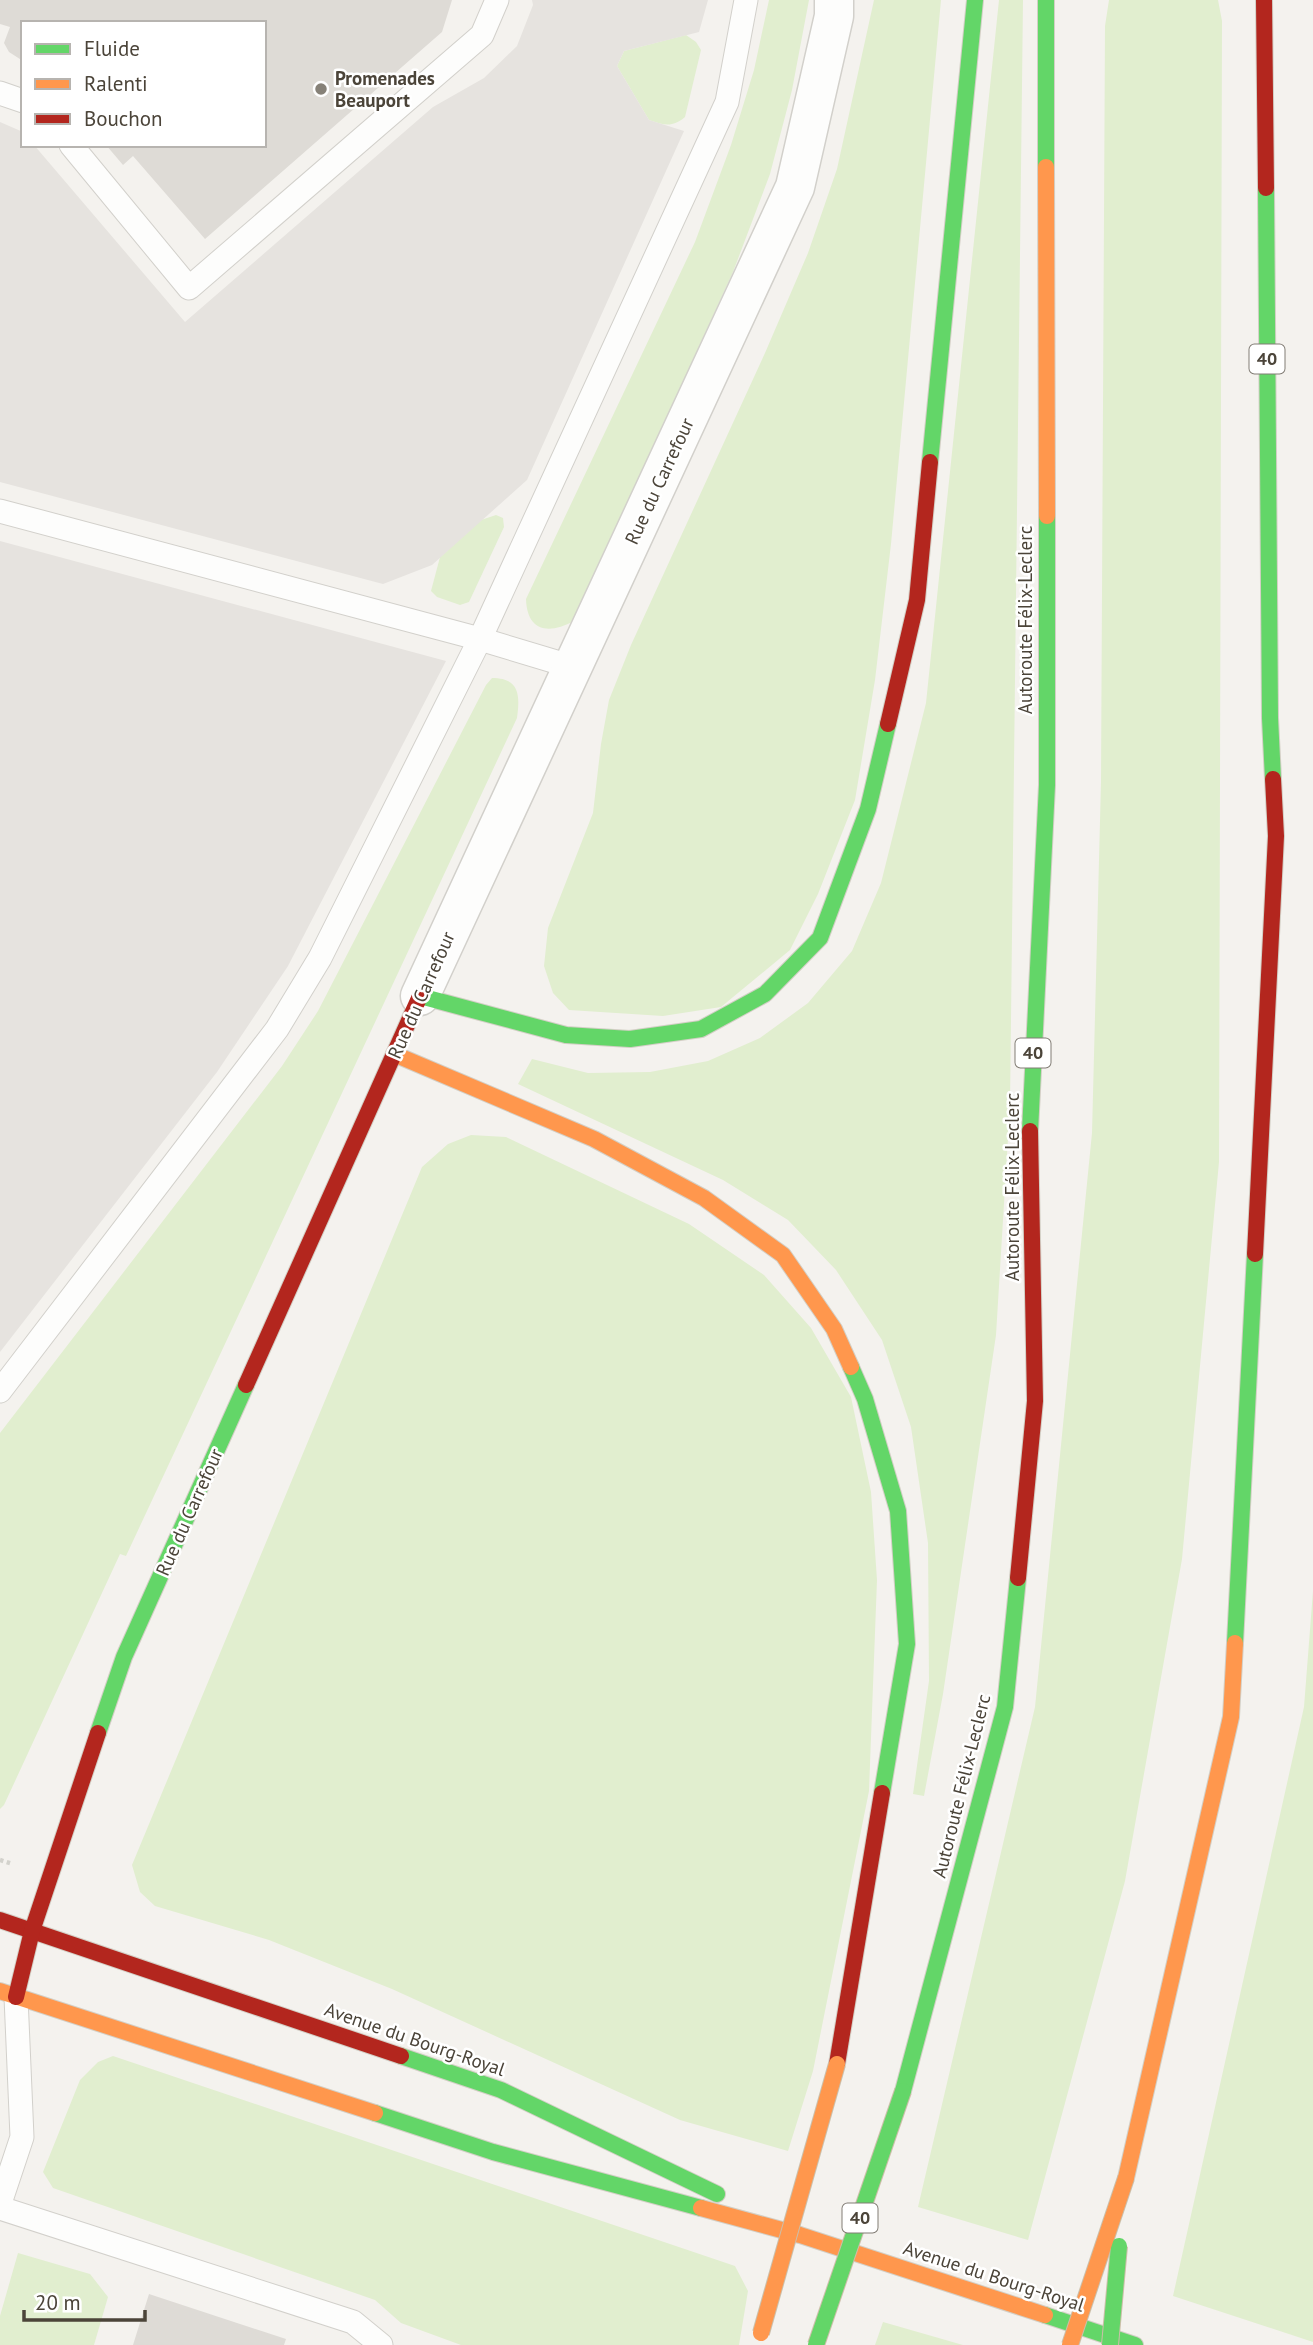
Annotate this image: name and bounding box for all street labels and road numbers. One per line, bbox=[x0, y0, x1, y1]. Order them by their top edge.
road number: 40 bbox=[1250, 344, 1284, 374]
street label: Rue du Carrefour bbox=[619, 413, 699, 548]
street label: Autoroute Félix-Leclerc bbox=[1013, 526, 1037, 714]
street label: Rue du Carrefour bbox=[382, 927, 460, 1062]
road number: 40 bbox=[1016, 1038, 1050, 1068]
street label: Autoroute Félix-Leclerc bbox=[1000, 1093, 1024, 1281]
street label: Rue du Carrefour bbox=[150, 1444, 228, 1579]
street label: Autoroute Félix-Leclerc bbox=[927, 1692, 995, 1880]
street label: Avenue du Bourg-Royal bbox=[322, 1997, 509, 2081]
road number: 40 bbox=[842, 2204, 878, 2232]
street label: Avenue du Bourg-Royal bbox=[900, 2235, 1088, 2317]

